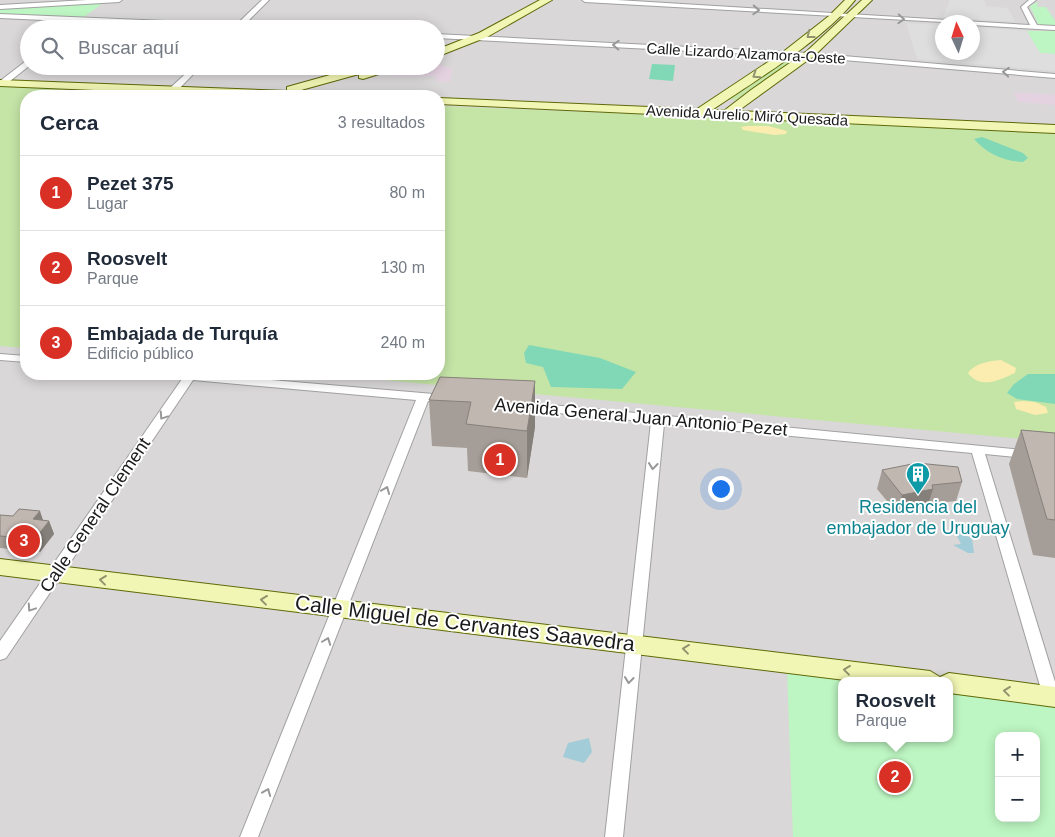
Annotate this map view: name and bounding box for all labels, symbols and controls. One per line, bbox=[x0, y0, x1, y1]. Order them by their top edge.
one-way arrow bbox=[752, 4, 760, 15]
one-way arrow bbox=[898, 13, 906, 24]
north arrow bbox=[935, 15, 980, 60]
search box bbox=[20, 20, 445, 75]
one-way arrow bbox=[807, 30, 816, 39]
icon: search bbox=[38, 34, 66, 62]
text: Buscar aquí bbox=[78, 37, 179, 58]
street label: Calle Lizardo Alzamora-Oeste bbox=[646, 39, 846, 67]
one-way arrow bbox=[612, 40, 620, 51]
one-way arrow bbox=[1002, 67, 1010, 78]
one-way arrow bbox=[753, 69, 762, 78]
street label: Avenida Aurelio Miró Quesada bbox=[646, 101, 849, 129]
text: Cerca bbox=[40, 111, 98, 134]
text: 3 resultados bbox=[338, 114, 425, 131]
text: Pezet 375 bbox=[87, 173, 174, 194]
text: 1 bbox=[52, 184, 60, 201]
text: 80 m bbox=[389, 184, 425, 201]
text: Lugar bbox=[87, 195, 128, 212]
text: Roosvelt bbox=[87, 248, 167, 269]
text: 2 bbox=[52, 259, 60, 276]
text: 130 m bbox=[381, 259, 425, 276]
text: Parque bbox=[87, 270, 139, 287]
text: Embajada de Turquía bbox=[87, 323, 278, 344]
text: 3 bbox=[52, 334, 60, 351]
text: 240 m bbox=[381, 334, 425, 351]
text: Edificio público bbox=[87, 345, 194, 362]
street label: Avenida General Juan Antonio Pezet bbox=[494, 394, 788, 440]
one-way arrow bbox=[160, 411, 169, 420]
street label: Calle General Clement bbox=[36, 434, 154, 596]
pin: 1 bbox=[484, 441, 516, 479]
building icon: Residencia del embajador de Uruguay bbox=[905, 461, 931, 495]
one-way arrow bbox=[648, 462, 659, 470]
your location bbox=[708, 476, 734, 502]
one-way arrow bbox=[381, 486, 391, 494]
place label: Residencia del embajador de Uruguay bbox=[826, 497, 1010, 538]
pin: 3 bbox=[8, 522, 40, 560]
one-way arrow bbox=[98, 575, 107, 585]
street label: Calle Miguel de Cervantes Saavedra bbox=[294, 591, 636, 655]
one-way arrow bbox=[260, 595, 268, 606]
one-way arrow bbox=[28, 603, 38, 612]
one-way arrow bbox=[321, 637, 331, 645]
one-way arrow bbox=[682, 644, 690, 655]
one-way arrow bbox=[843, 665, 851, 676]
one-way arrow bbox=[624, 676, 635, 684]
popup bbox=[838, 677, 953, 742]
one-way arrow bbox=[1002, 686, 1010, 697]
text: Roosvelt bbox=[855, 690, 936, 711]
text: Parque bbox=[855, 712, 907, 729]
map controls bbox=[995, 732, 1040, 822]
button: + bbox=[995, 732, 1040, 777]
pin: 2 bbox=[879, 758, 911, 796]
button: − bbox=[995, 777, 1040, 822]
one-way arrow bbox=[260, 788, 271, 797]

